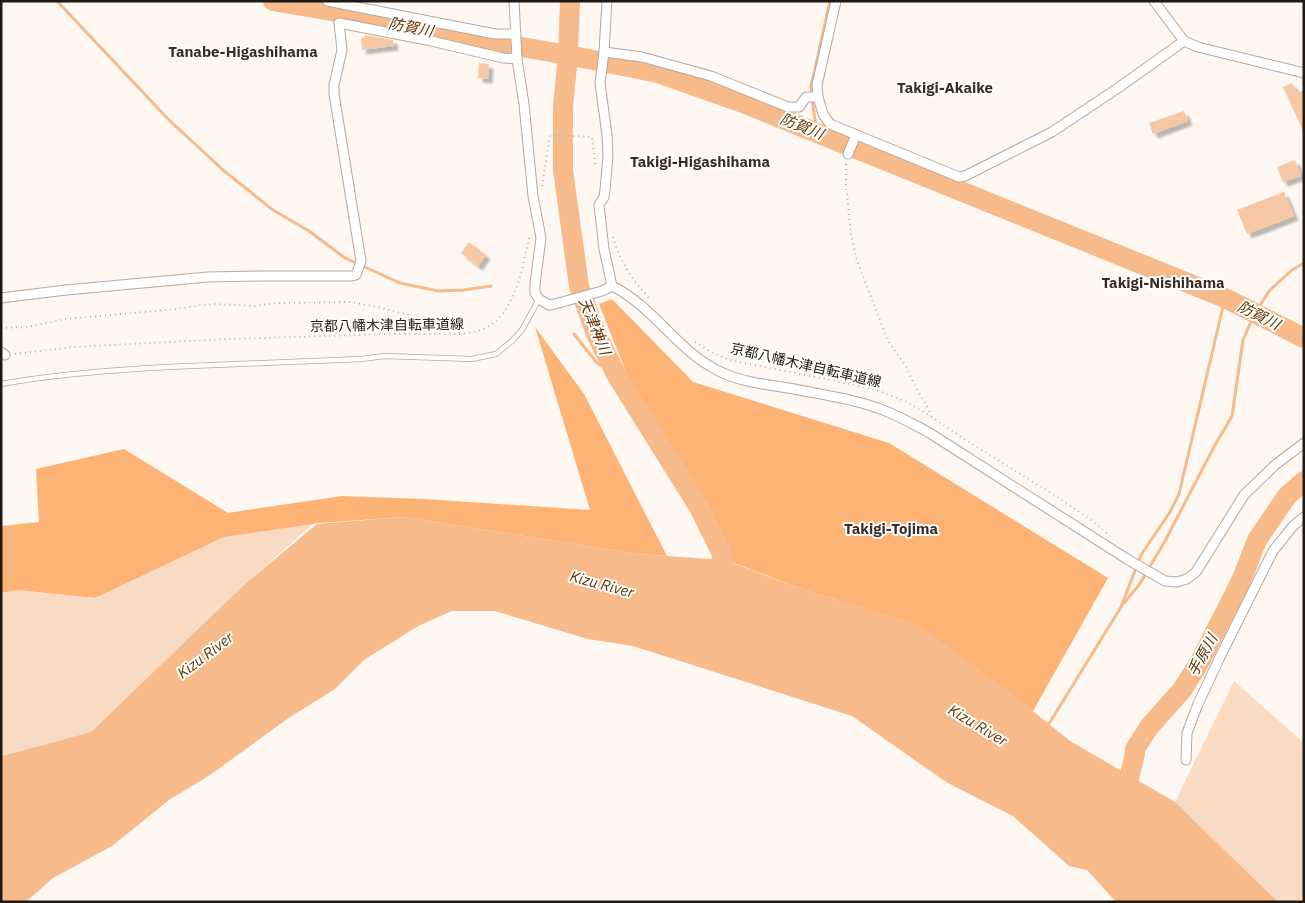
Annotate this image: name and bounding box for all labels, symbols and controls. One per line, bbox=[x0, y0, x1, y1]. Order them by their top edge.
water label: 防賀川 bbox=[387, 13, 437, 41]
district label: Tanabe-Higashihama bbox=[168, 42, 318, 61]
district label: Takigi-Akaike bbox=[897, 78, 993, 97]
water label: 防賀川 bbox=[778, 109, 828, 144]
district label: Takigi-Higashihama bbox=[630, 152, 770, 171]
district label: Takigi-Nishihama bbox=[1101, 273, 1225, 292]
water label: 天津神川 bbox=[575, 295, 616, 359]
water label: 防賀川 bbox=[1235, 296, 1285, 335]
street label: 京都八幡木津自転車道線 bbox=[310, 315, 464, 335]
street label: 京都八幡木津自転車道線 bbox=[729, 339, 883, 391]
district label: Takigi-Tojima bbox=[844, 519, 938, 538]
water label: Kizu River bbox=[568, 566, 637, 602]
water label: Kizu River bbox=[173, 627, 237, 682]
water label: 手原川 bbox=[1183, 629, 1222, 679]
water label: Kizu River bbox=[945, 700, 1011, 750]

